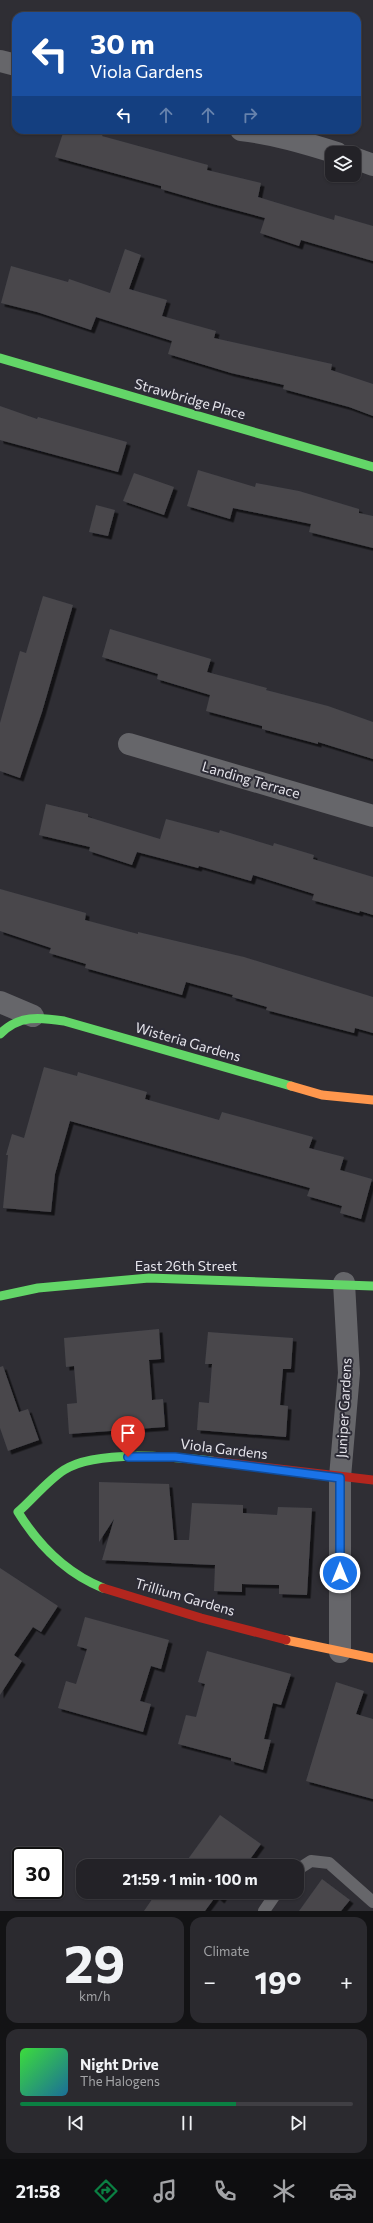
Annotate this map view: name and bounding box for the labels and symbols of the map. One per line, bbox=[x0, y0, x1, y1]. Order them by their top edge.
street label: Strawbridge Place bbox=[133, 375, 248, 422]
street label: Landing Terrace bbox=[200, 757, 302, 802]
street label: Wisteria Gardens bbox=[133, 1018, 243, 1065]
street label: East 26th Street bbox=[135, 1257, 238, 1274]
street label: Juniper Gardens bbox=[332, 1357, 355, 1458]
pin bbox=[111, 1416, 145, 1457]
street label: Viola Gardens bbox=[179, 1435, 269, 1462]
position arrow bbox=[319, 1552, 361, 1594]
street label: Trillium Gardens bbox=[133, 1574, 237, 1619]
speed limit sign: 30 bbox=[12, 1847, 64, 1899]

